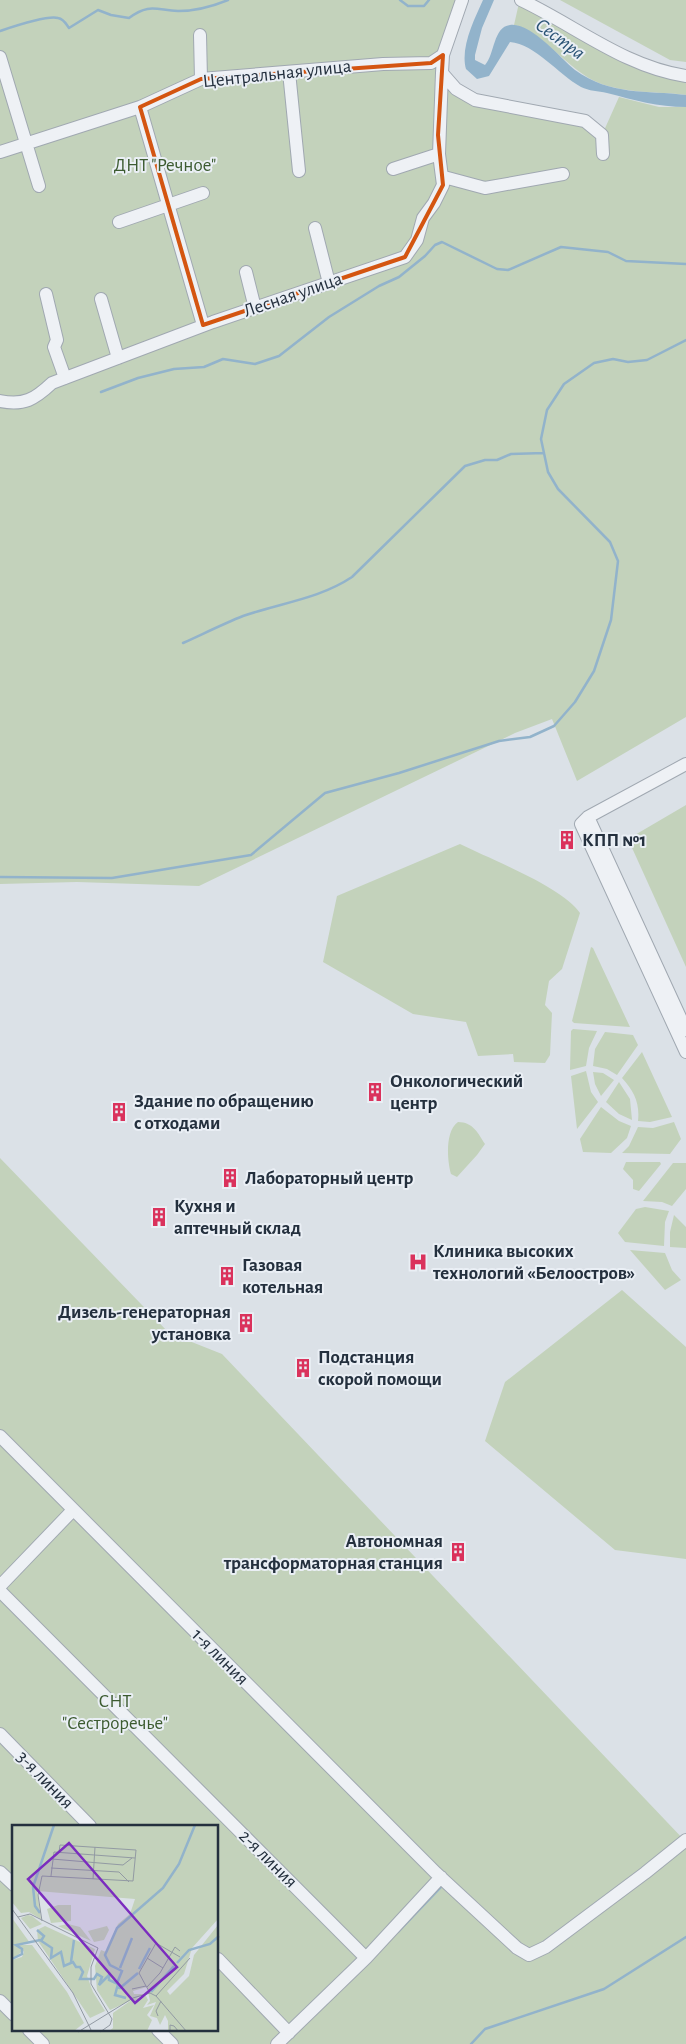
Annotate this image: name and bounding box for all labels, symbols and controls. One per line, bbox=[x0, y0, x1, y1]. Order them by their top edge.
water label: Сестра bbox=[532, 14, 588, 64]
street label: Центральная улица bbox=[202, 57, 353, 91]
park label: ДНТ "Речное" bbox=[114, 156, 216, 175]
street label: Лесная улица bbox=[241, 269, 345, 321]
building icon: КПП №1 bbox=[556, 829, 578, 851]
place label: КПП №1 bbox=[582, 831, 646, 850]
place label: Онкологический центр bbox=[390, 1072, 523, 1113]
building icon: Онкологический центр bbox=[364, 1081, 386, 1103]
place label: Здание по обращению с отходами bbox=[134, 1092, 314, 1133]
building icon: Здание по обращению с отходами bbox=[108, 1101, 130, 1123]
building icon: Лабораторный центр bbox=[219, 1167, 241, 1189]
place label: Лабораторный центр bbox=[245, 1169, 414, 1188]
place label: Кухня и аптечный склад bbox=[174, 1197, 301, 1238]
building icon: Кухня и аптечный склад bbox=[148, 1206, 170, 1228]
place label: Клиника высоких технологий «Белоостров» bbox=[432, 1242, 635, 1283]
hospital icon: Клиника высоких технологий «Белоостров» bbox=[407, 1251, 429, 1273]
place label: Газовая котельная bbox=[242, 1256, 323, 1297]
building icon: Газовая котельная bbox=[216, 1265, 238, 1287]
place label: Дизель-генераторная установка bbox=[58, 1303, 231, 1344]
building icon: Дизель-генераторная установка bbox=[235, 1312, 257, 1334]
place label: Подстанция скорой помощи bbox=[318, 1348, 442, 1389]
building icon: Подстанция скорой помощи bbox=[292, 1357, 314, 1379]
place label: Автономная трансформаторная станция bbox=[223, 1532, 443, 1573]
building icon: Автономная трансформаторная станция bbox=[447, 1541, 469, 1563]
street label: 1-я линия bbox=[188, 1625, 252, 1689]
park label: СНТ "Сестроречье" bbox=[62, 1692, 168, 1733]
street label: 3-я линия bbox=[13, 1747, 77, 1813]
inset map bbox=[12, 1825, 219, 2032]
street label: 2-я линия bbox=[235, 1826, 301, 1892]

